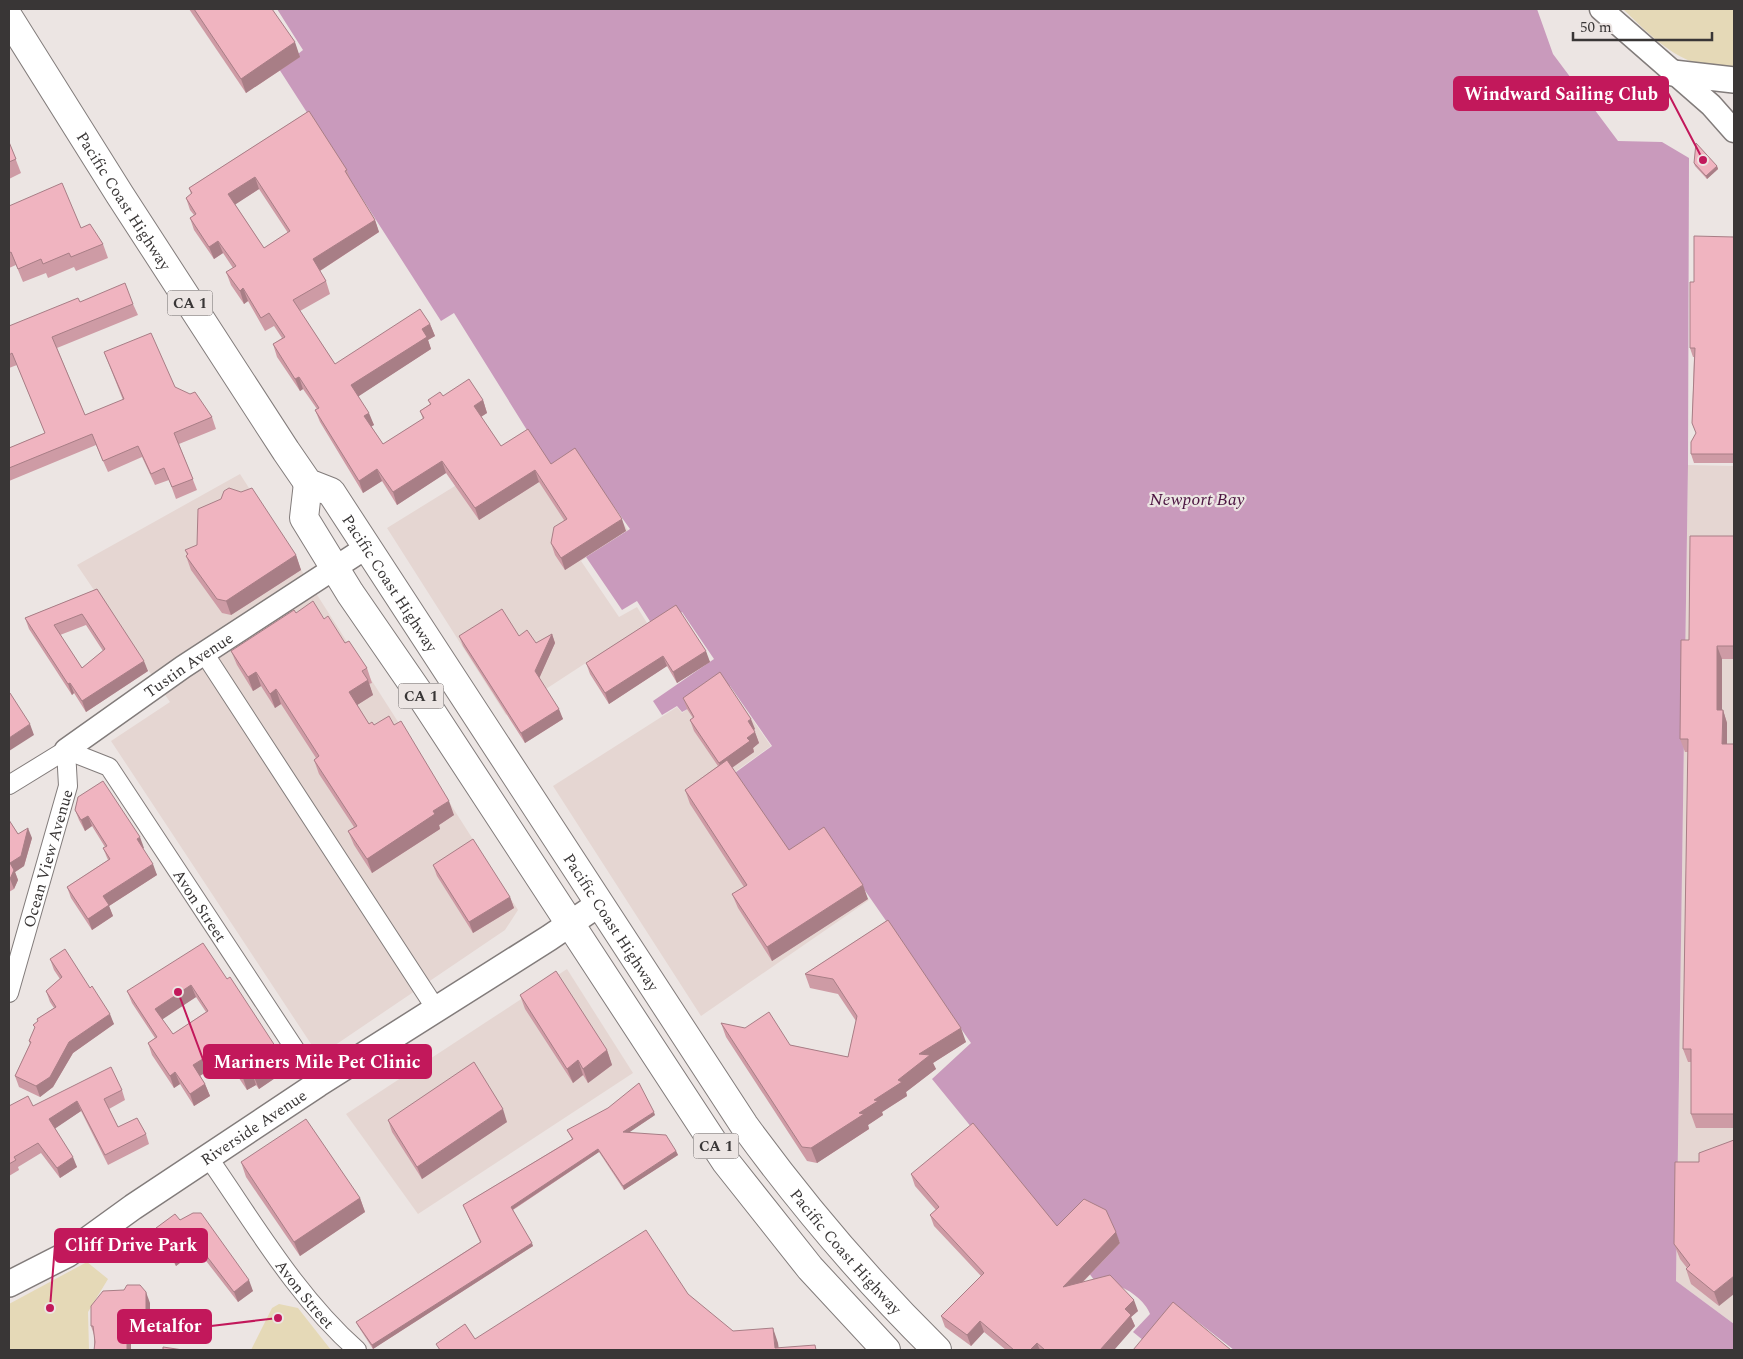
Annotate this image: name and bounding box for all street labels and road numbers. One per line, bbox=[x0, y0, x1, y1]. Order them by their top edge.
street label: Pacific Coast Highway bbox=[70, 127, 177, 276]
road number: CA 1 bbox=[168, 290, 212, 316]
street label: Pacific Coast Highway bbox=[336, 510, 444, 658]
street label: Tustin Avenue bbox=[139, 627, 238, 704]
road number: CA 1 bbox=[398, 684, 444, 708]
street label: Ocean View Avenue bbox=[17, 787, 79, 931]
street label: Pacific Coast Highway bbox=[557, 849, 665, 997]
street label: Avon Street bbox=[167, 865, 232, 947]
street label: Riverside Avenue bbox=[196, 1084, 312, 1172]
road number: CA 1 bbox=[694, 1134, 738, 1158]
street label: Pacific Coast Highway bbox=[784, 1184, 908, 1321]
street label: Avon Street bbox=[269, 1255, 340, 1335]

